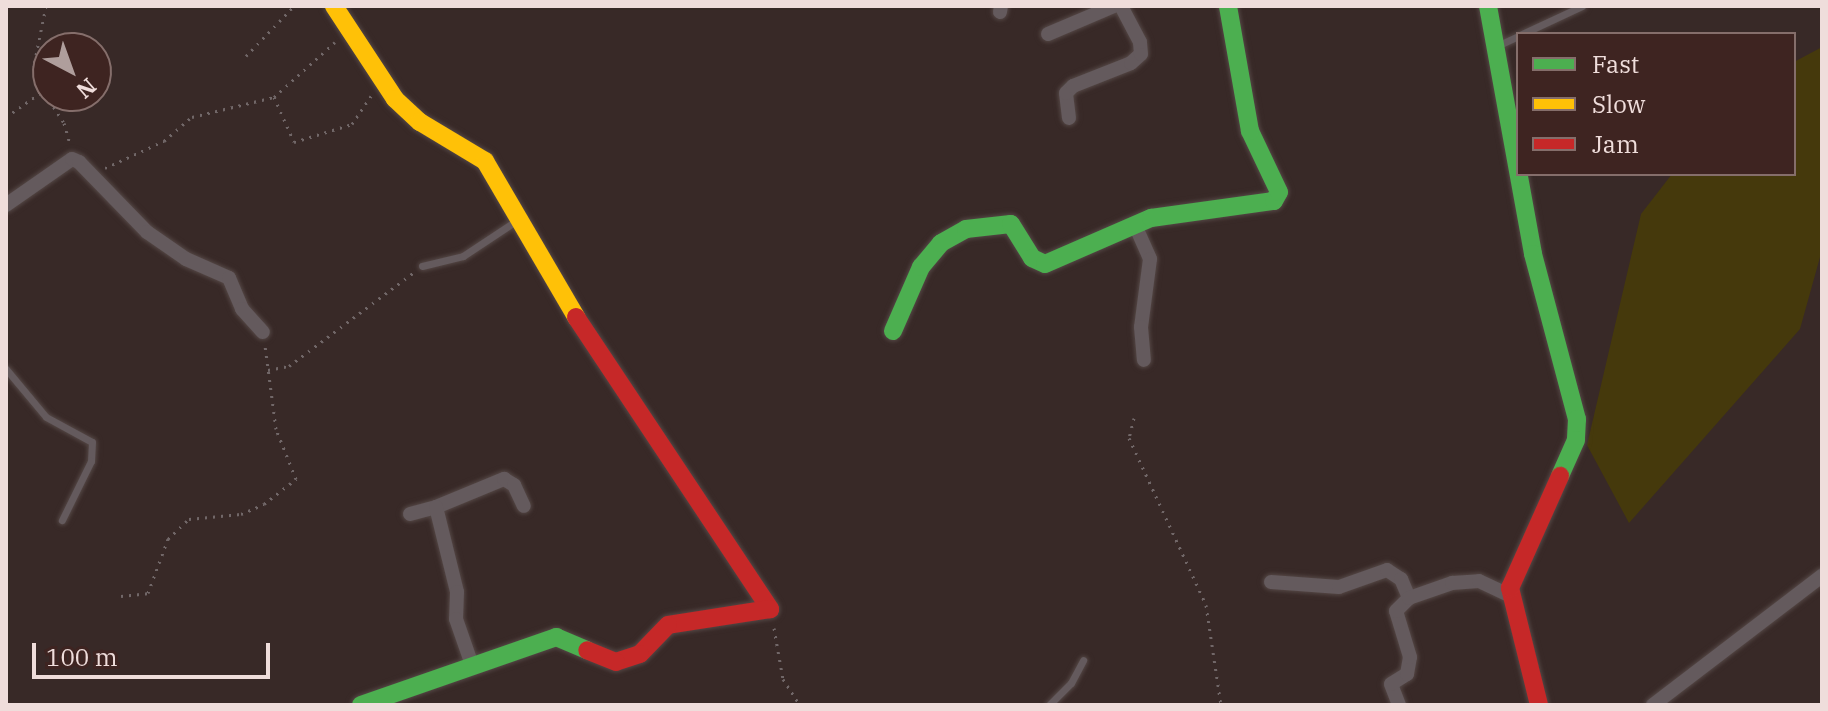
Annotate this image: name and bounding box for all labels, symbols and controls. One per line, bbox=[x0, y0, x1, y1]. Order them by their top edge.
north arrow bbox=[32, 32, 112, 112]
legend bbox=[1516, 32, 1796, 176]
text: Fast bbox=[1592, 48, 1639, 80]
text: N bbox=[71, 72, 103, 106]
text: Slow bbox=[1592, 88, 1645, 120]
text: Jam bbox=[1592, 128, 1639, 160]
scale bar bbox=[36, 627, 274, 677]
text: 100 m bbox=[46, 641, 118, 673]

